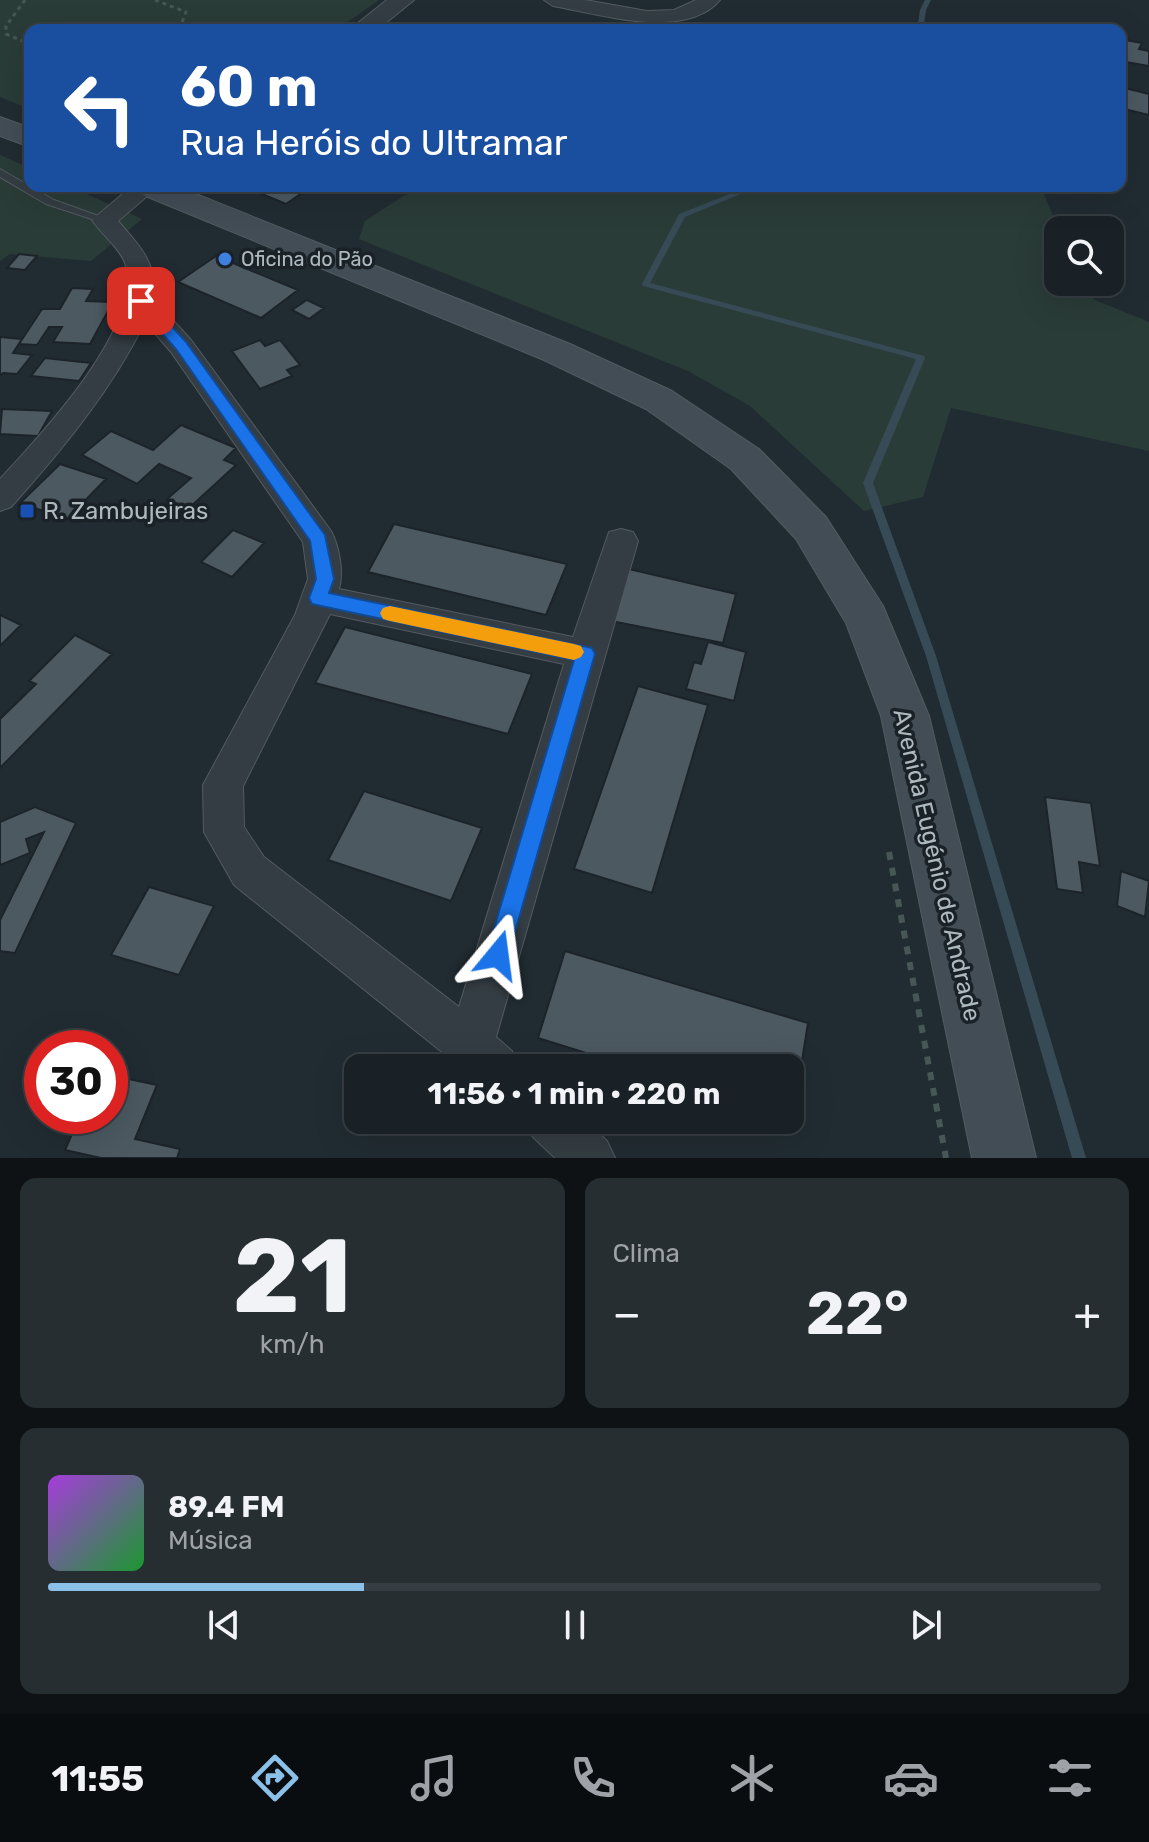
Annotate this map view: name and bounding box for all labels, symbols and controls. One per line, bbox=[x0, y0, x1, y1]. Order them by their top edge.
text: 60 m bbox=[180, 54, 318, 120]
icon: left bbox=[48, 56, 152, 160]
text: Rua Heróis do Ultramar bbox=[180, 121, 567, 164]
map controls bbox=[1044, 216, 1124, 296]
button: search bbox=[1044, 216, 1124, 296]
place label: Oficina do Pão bbox=[241, 247, 373, 271]
marker: Oficina do Pão bbox=[216, 250, 234, 268]
pin bbox=[107, 267, 175, 335]
icon: arrive bbox=[119, 279, 163, 323]
place label: R. Zambujeiras bbox=[43, 497, 208, 525]
marker: R. Zambujeiras bbox=[18, 502, 36, 520]
street label: Avenida Eugénio de Andrade bbox=[887, 706, 987, 1024]
position arrow bbox=[456, 913, 540, 997]
speed limit sign: 30 bbox=[24, 1030, 128, 1134]
text: 11:56 · 1 min · 220 m bbox=[428, 1076, 720, 1112]
text: 21 bbox=[233, 1215, 352, 1338]
text: Clima bbox=[613, 1238, 680, 1269]
text: 22° bbox=[806, 1278, 909, 1349]
text: − bbox=[613, 1288, 641, 1340]
text: + bbox=[1074, 1288, 1101, 1340]
text: km/h bbox=[260, 1329, 325, 1360]
text: 89.4 FM bbox=[168, 1489, 285, 1525]
text: Música bbox=[168, 1525, 253, 1556]
icon: previous bbox=[202, 1603, 246, 1647]
icon: pause bbox=[553, 1603, 597, 1647]
icon: next bbox=[904, 1603, 948, 1647]
icon: directions bbox=[247, 1750, 303, 1806]
icon: music bbox=[406, 1750, 462, 1806]
icon: phone bbox=[565, 1750, 621, 1806]
icon: climate bbox=[724, 1750, 780, 1806]
icon: car bbox=[883, 1750, 939, 1806]
icon: filters bbox=[1042, 1750, 1098, 1806]
text: 11:55 bbox=[51, 1757, 144, 1800]

